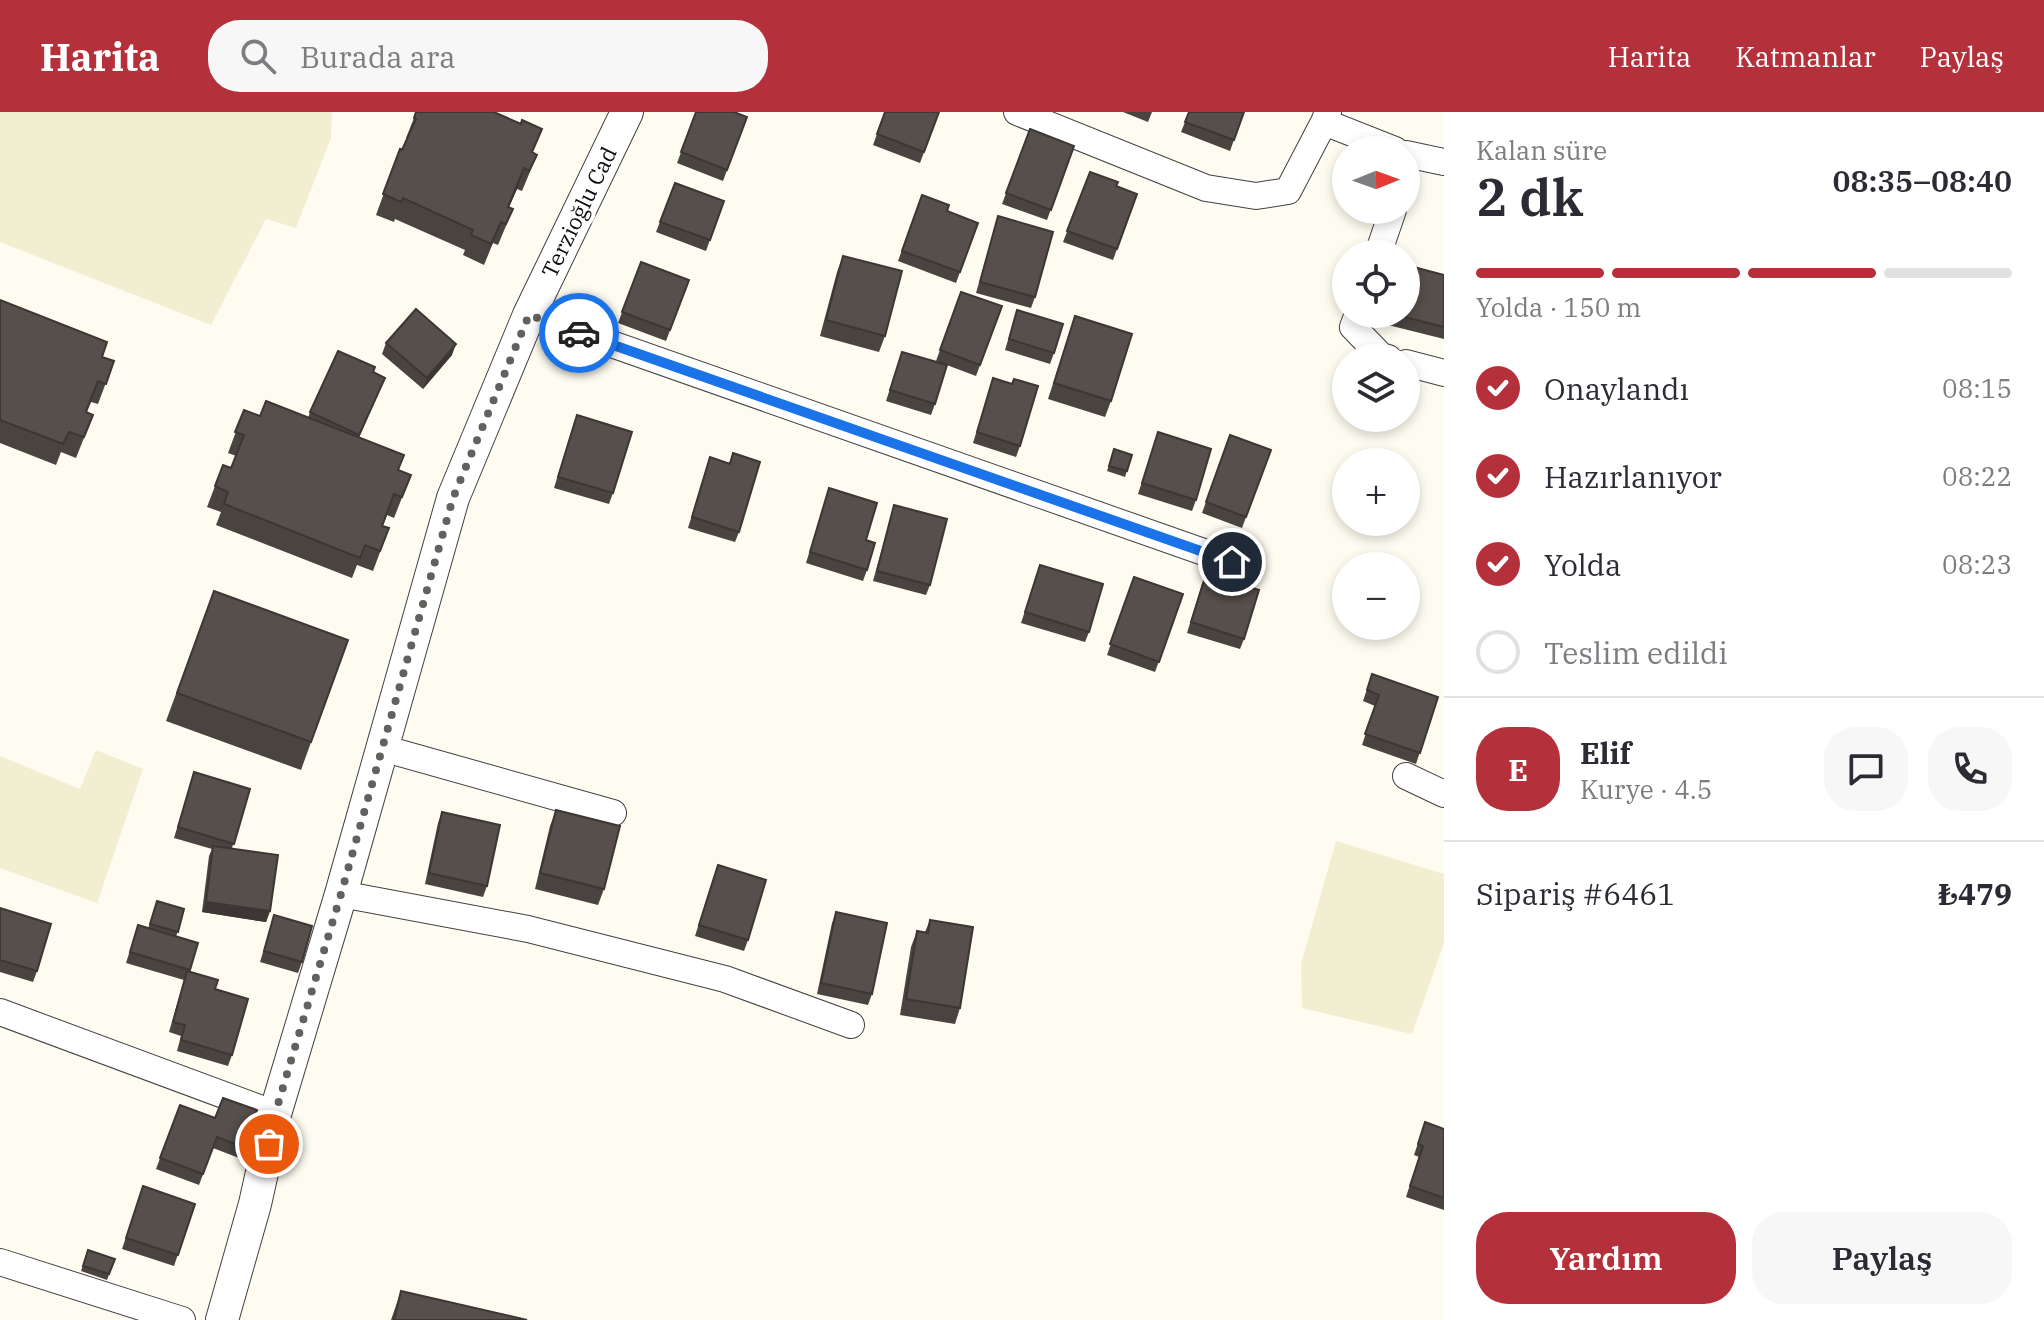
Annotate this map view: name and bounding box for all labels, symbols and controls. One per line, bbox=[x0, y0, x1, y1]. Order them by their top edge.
search box bbox=[208, 20, 768, 92]
text: Harita bbox=[40, 32, 160, 81]
icon: search bbox=[236, 34, 280, 78]
text: Burada ara bbox=[300, 37, 456, 76]
text: Harita bbox=[1608, 38, 1691, 75]
text: Katmanlar bbox=[1735, 38, 1876, 75]
text: Paylaş bbox=[1920, 38, 2004, 75]
text: Kalan süre bbox=[1476, 133, 1607, 167]
north arrow bbox=[1332, 136, 1420, 224]
map controls bbox=[1332, 136, 1420, 640]
street label: Terzioğlu Cad bbox=[534, 142, 623, 282]
text: 08:35–08:40 bbox=[1832, 161, 2012, 200]
text: 2 dk bbox=[1476, 163, 1583, 230]
button: locate bbox=[1332, 240, 1420, 328]
text: Yolda · 150 m bbox=[1476, 290, 1641, 324]
courier bbox=[539, 293, 619, 373]
icon: car bbox=[557, 311, 601, 355]
button: layers bbox=[1332, 344, 1420, 432]
icon: check bbox=[1476, 366, 1520, 410]
text: Onaylandı bbox=[1544, 369, 1689, 408]
text: 08:15 bbox=[1942, 371, 2012, 405]
button: + bbox=[1332, 448, 1420, 536]
icon: check bbox=[1476, 454, 1520, 498]
text: Hazırlanıyor bbox=[1544, 457, 1722, 496]
text: 08:22 bbox=[1942, 459, 2012, 493]
pin bbox=[1198, 528, 1266, 596]
icon: home bbox=[1210, 540, 1254, 584]
icon: check bbox=[1476, 542, 1520, 586]
text: Yolda bbox=[1544, 545, 1621, 584]
text: 08:23 bbox=[1942, 547, 2012, 581]
button: − bbox=[1332, 552, 1420, 640]
text: Teslim edildi bbox=[1544, 633, 1728, 672]
button: chat bbox=[1824, 727, 1908, 811]
button: phone bbox=[1928, 727, 2012, 811]
text: Elif bbox=[1580, 733, 1631, 772]
text: E bbox=[1508, 750, 1528, 789]
text: Kurye · 4.5 bbox=[1580, 772, 1712, 806]
text: Sipariş #6461 bbox=[1476, 874, 1675, 913]
text: ₺479 bbox=[1938, 874, 2012, 913]
pin bbox=[235, 1110, 303, 1178]
icon: bag bbox=[247, 1122, 291, 1166]
button: Yardım bbox=[1476, 1212, 1736, 1304]
button: Paylaş bbox=[1752, 1212, 2012, 1304]

